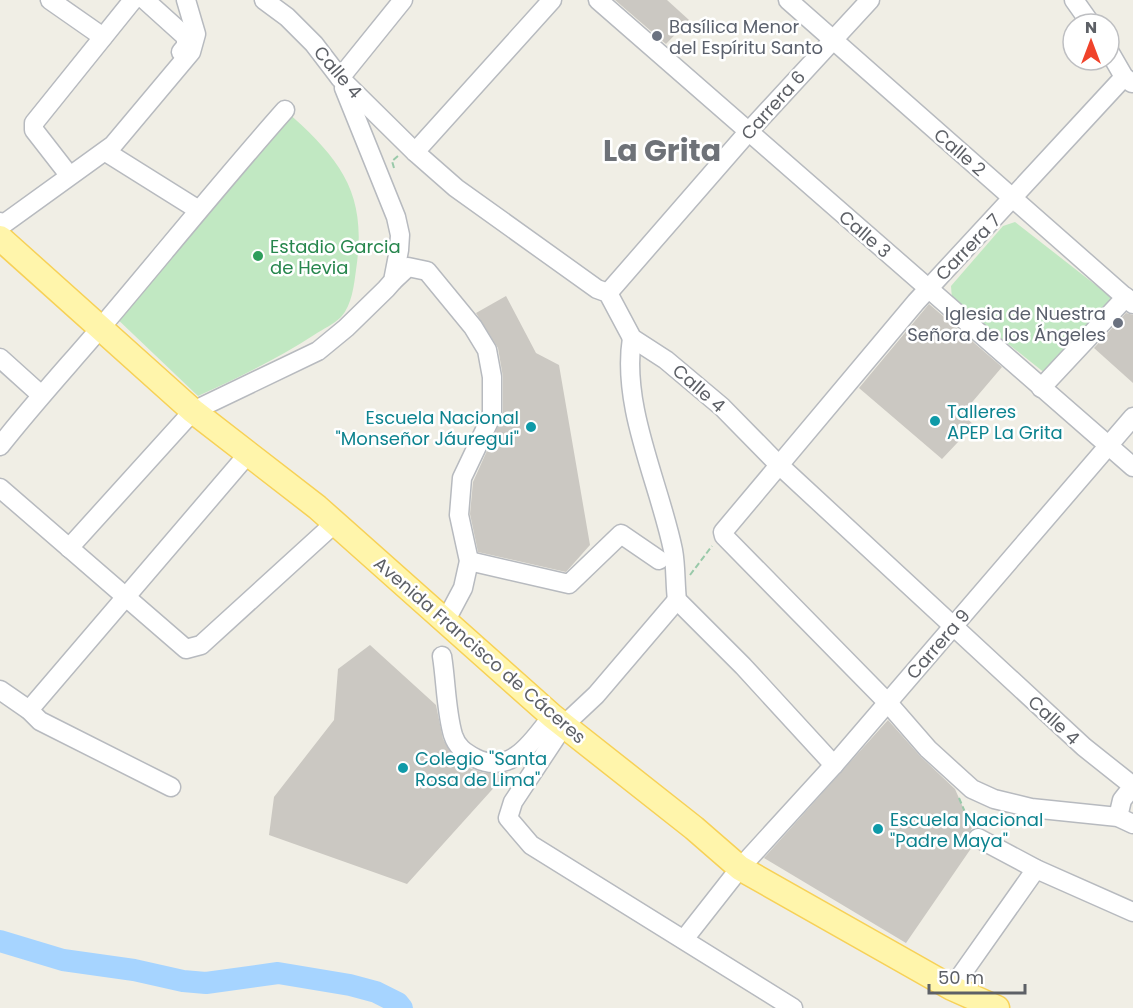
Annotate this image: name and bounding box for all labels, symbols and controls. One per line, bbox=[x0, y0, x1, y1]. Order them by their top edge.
north arrow bbox=[1061, 12, 1121, 72]
place label: Basílica Menor del Espíritu Santo bbox=[669, 14, 823, 60]
text: N bbox=[1085, 16, 1097, 39]
marker: Basílica Menor del Espíritu Santo bbox=[650, 29, 664, 43]
street label: Calle 4 bbox=[308, 40, 368, 104]
street label: Carrera 6 bbox=[735, 65, 811, 145]
street label: Calle 2 bbox=[929, 122, 991, 182]
district label: La Grita bbox=[603, 129, 721, 172]
street label: Calle 3 bbox=[834, 204, 896, 264]
street label: Carrera 7 bbox=[930, 208, 1006, 286]
place label: Estadio Garcia de Hevia bbox=[270, 234, 401, 280]
marker: Estadio Garcia de Hevia bbox=[251, 249, 265, 263]
place label: Iglesia de Nuestra Señora de los Ángeles bbox=[907, 301, 1106, 347]
marker: Iglesia de Nuestra Señora de los Ángeles bbox=[1111, 316, 1125, 330]
street label: Calle 4 bbox=[667, 358, 731, 418]
place label: Talleres APEP La Grita bbox=[947, 399, 1063, 445]
place label: Escuela Nacional "Monseñor Jáuregui" bbox=[336, 405, 519, 451]
marker: Talleres APEP La Grita bbox=[928, 414, 942, 428]
marker: Escuela Nacional "Monseñor Jáuregui" bbox=[524, 420, 538, 434]
street label: Avenida Francisco de Cáceres bbox=[369, 551, 591, 749]
street label: Carrera 9 bbox=[900, 603, 976, 685]
street label: Calle 4 bbox=[1023, 690, 1085, 750]
place label: Colegio "Santa Rosa de Lima" bbox=[415, 746, 547, 792]
marker: Colegio "Santa Rosa de Lima" bbox=[396, 761, 410, 775]
place label: Escuela Nacional "Padre Maya" bbox=[890, 807, 1043, 853]
marker: Escuela Nacional "Padre Maya" bbox=[871, 822, 885, 836]
scale bar bbox=[929, 957, 1025, 995]
text: 50 m bbox=[938, 965, 984, 990]

